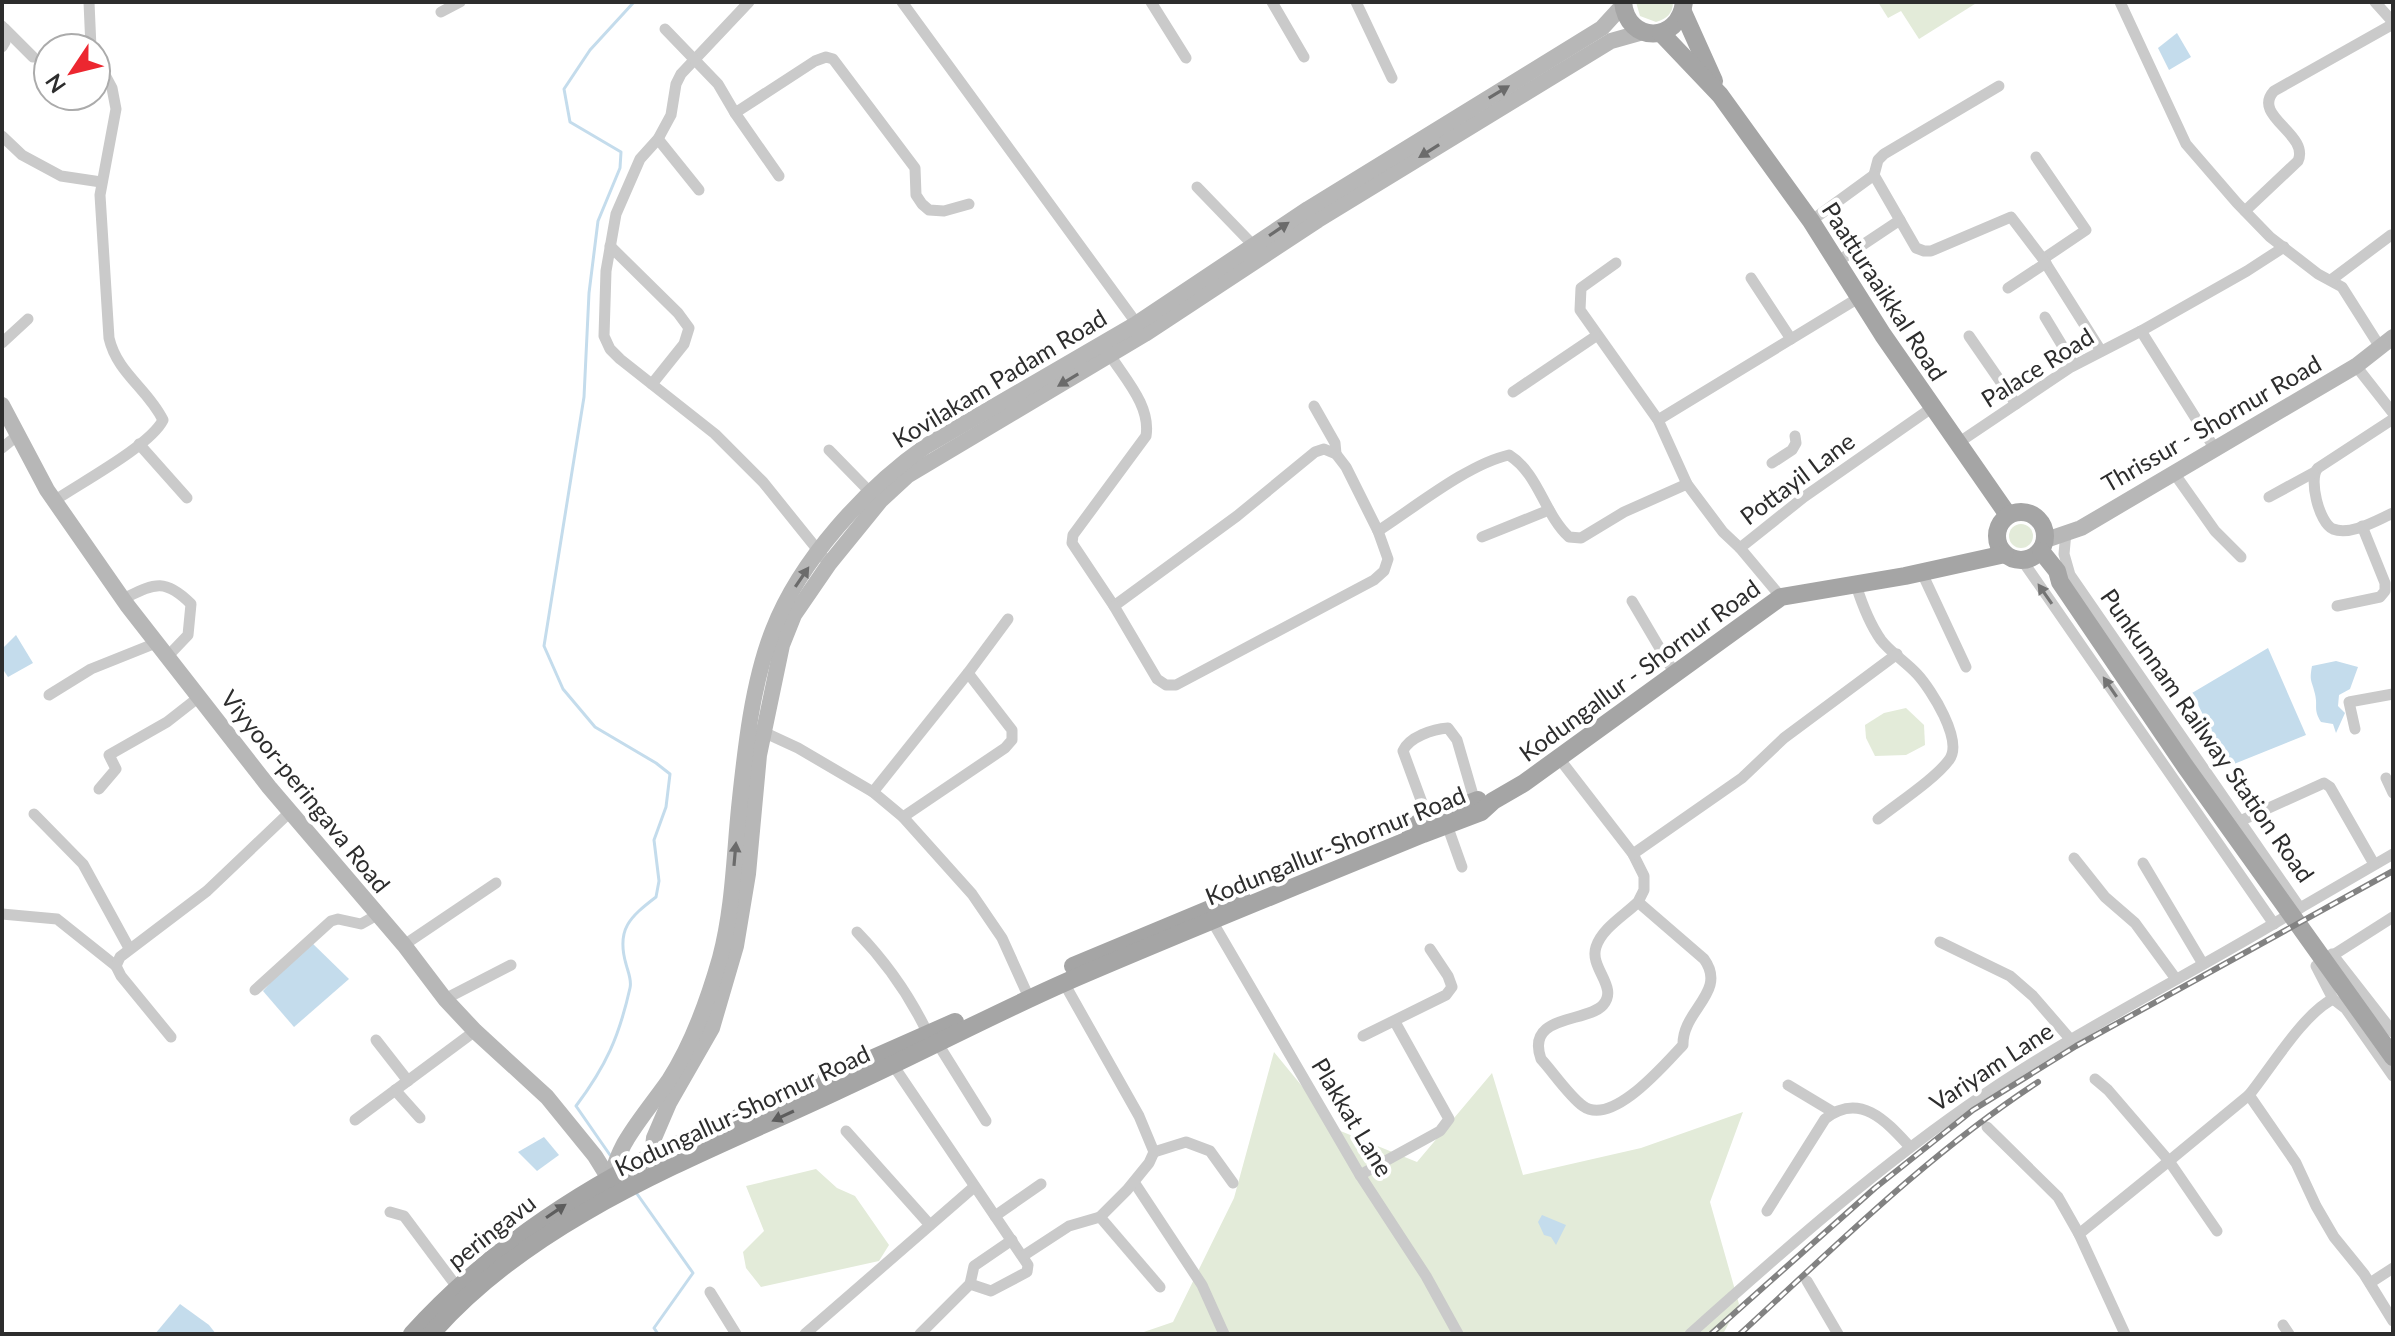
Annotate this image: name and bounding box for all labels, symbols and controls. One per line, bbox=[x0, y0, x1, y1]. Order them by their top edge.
north arrow bbox=[32, 32, 112, 112]
text: N bbox=[39, 69, 71, 98]
one-way arrow bbox=[1488, 85, 1510, 99]
one-way arrow bbox=[1418, 144, 1440, 158]
street label: Paatturaaikkal Road bbox=[1816, 196, 1954, 386]
one-way arrow bbox=[1268, 222, 1289, 237]
street label: Kovilakam Padam Road bbox=[887, 303, 1111, 453]
street label: Palace Road bbox=[1976, 321, 2098, 413]
street label: Thrissur - Shornur Road bbox=[2096, 348, 2326, 498]
one-way arrow bbox=[1057, 373, 1079, 387]
street label: Pottayil Lane bbox=[1734, 426, 1860, 530]
one-way arrow bbox=[794, 567, 809, 588]
street label: Kodungallur - Shornur Road bbox=[1513, 573, 1765, 767]
street label: Punkunnam Railway Station Road bbox=[2095, 583, 2321, 887]
one-way arrow bbox=[2038, 584, 2053, 605]
one-way arrow bbox=[2103, 677, 2118, 698]
street label: Viyyoor-peringava Road bbox=[215, 684, 397, 898]
street label: Kodungallur-Shornur Road bbox=[1201, 779, 1469, 911]
one-way arrow bbox=[728, 841, 741, 866]
street label: Variyam Lane bbox=[1924, 1015, 2058, 1117]
street label: Kodungallur-Shornur Road bbox=[610, 1038, 874, 1182]
street label: Plakkat Lane bbox=[1306, 1052, 1400, 1182]
one-way arrow bbox=[771, 1110, 795, 1123]
street label: peringavu bbox=[441, 1188, 541, 1274]
one-way arrow bbox=[545, 1204, 567, 1218]

